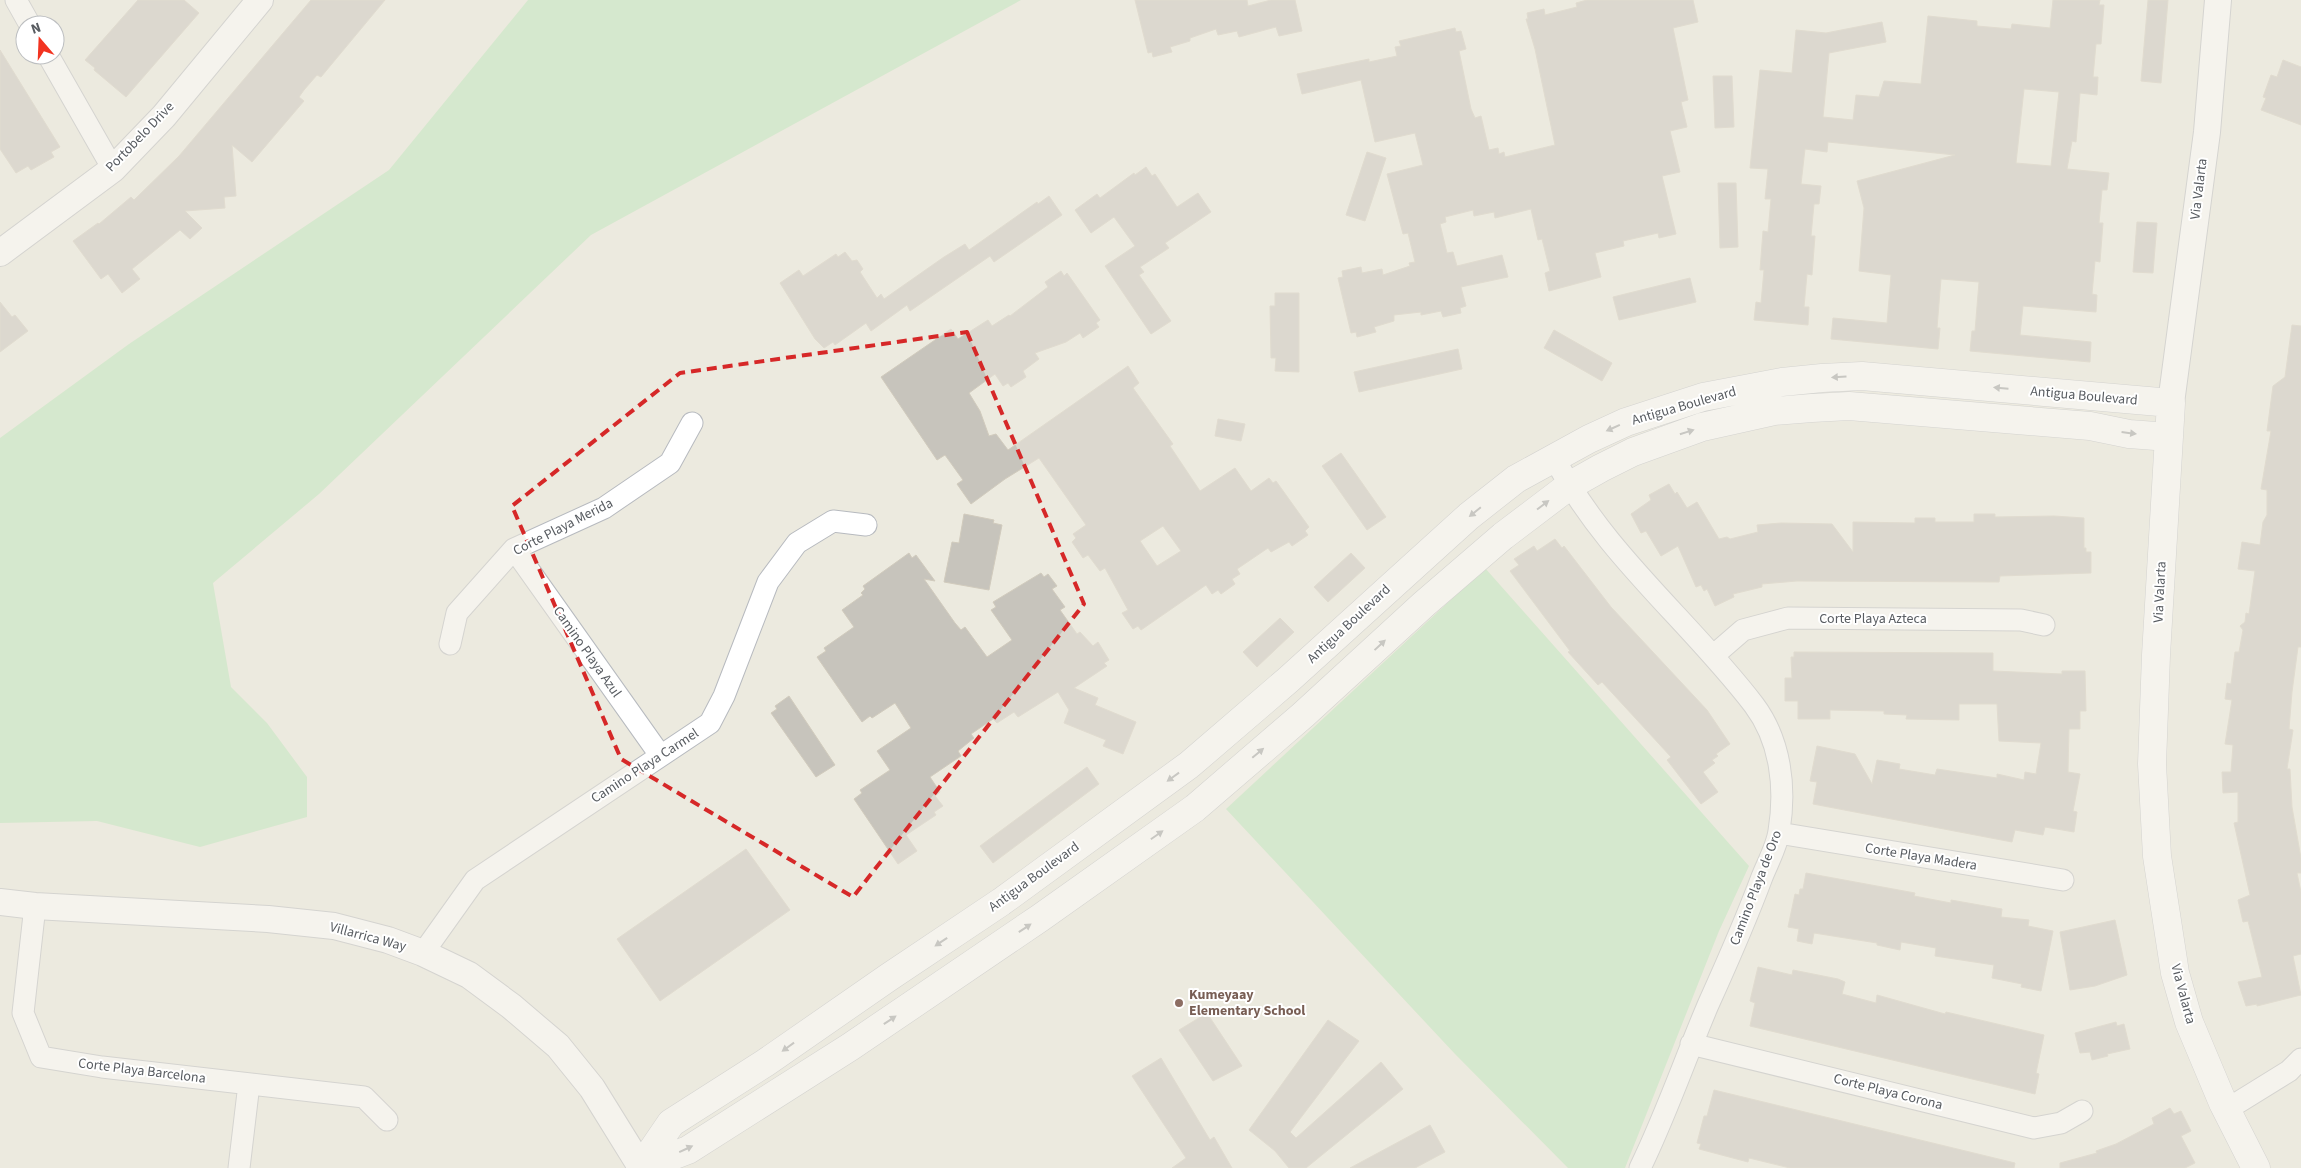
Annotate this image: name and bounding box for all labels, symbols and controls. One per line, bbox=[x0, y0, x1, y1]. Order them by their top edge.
north arrow bbox=[15, 15, 65, 65]
text: N bbox=[28, 18, 44, 40]
street label: Portobelo Drive bbox=[101, 97, 179, 177]
street label: Via Valarta bbox=[2185, 157, 2213, 221]
one-way arrow bbox=[1830, 373, 1846, 381]
street label: Antigua Boulevard bbox=[2029, 381, 2139, 411]
street label: Antigua Boulevard bbox=[1629, 382, 1739, 430]
one-way arrow bbox=[1992, 384, 2008, 392]
one-way arrow bbox=[1606, 425, 1620, 433]
one-way arrow bbox=[1679, 428, 1694, 435]
one-way arrow bbox=[2122, 430, 2138, 438]
street label: Corte Playa Merida bbox=[510, 493, 616, 561]
one-way arrow bbox=[1536, 500, 1550, 510]
one-way arrow bbox=[1469, 507, 1482, 518]
street label: Via Valarta bbox=[2148, 561, 2172, 623]
street label: Antigua Boulevard bbox=[1303, 580, 1395, 668]
street label: Camino Playa Azul bbox=[548, 602, 626, 702]
street label: Corte Playa Azteca bbox=[1819, 609, 1927, 629]
one-way arrow bbox=[1373, 639, 1385, 651]
street label: Camino Playa Carmel bbox=[587, 723, 703, 808]
one-way arrow bbox=[1252, 748, 1265, 759]
one-way arrow bbox=[1166, 772, 1180, 782]
street label: Camino Playa de Oro bbox=[1725, 827, 1787, 949]
one-way arrow bbox=[1151, 830, 1164, 840]
street label: Antigua Boulevard bbox=[985, 837, 1083, 917]
street label: Corte Playa Madera bbox=[1864, 838, 1978, 876]
street label: Villarrica Way bbox=[328, 917, 409, 957]
one-way arrow bbox=[1018, 924, 1032, 933]
one-way arrow bbox=[934, 937, 948, 947]
street label: Via Valarta bbox=[2165, 962, 2201, 1026]
place label: Kumeyaay Elementary School bbox=[1189, 985, 1305, 1021]
marker: Kumeyaay Elementary School bbox=[1173, 997, 1185, 1009]
one-way arrow bbox=[884, 1015, 897, 1025]
one-way arrow bbox=[782, 1042, 795, 1052]
street label: Corte Playa Barcelona bbox=[77, 1053, 207, 1089]
street label: Corte Playa Corona bbox=[1831, 1069, 1945, 1115]
one-way arrow bbox=[679, 1145, 693, 1153]

